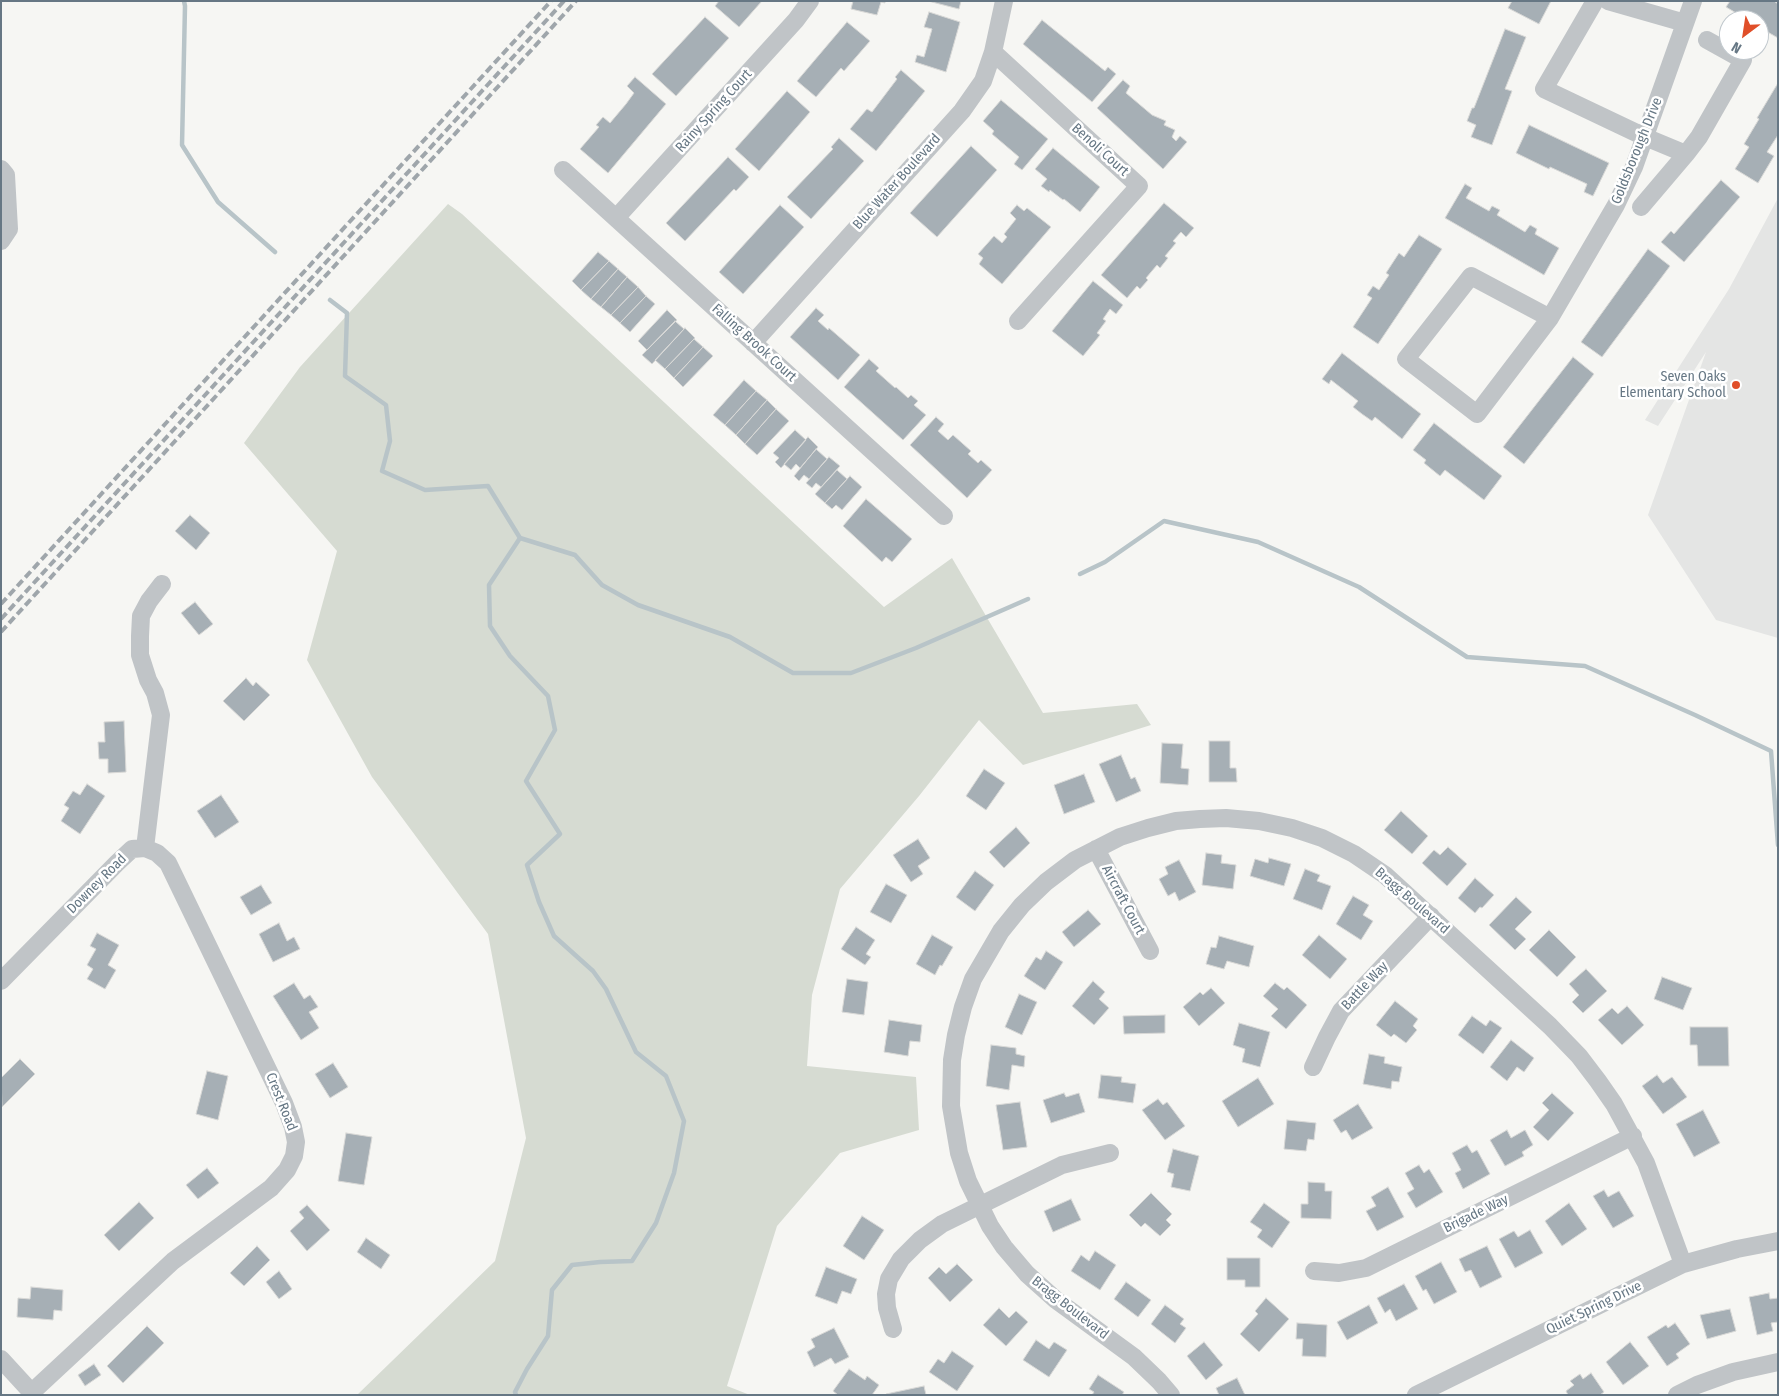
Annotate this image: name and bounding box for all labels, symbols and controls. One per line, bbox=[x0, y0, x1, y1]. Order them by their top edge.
north arrow bbox=[1719, 10, 1769, 60]
text: N bbox=[1729, 38, 1745, 57]
street label: Rainy Spring Court bbox=[672, 66, 756, 156]
street label: Goldsborough Drive bbox=[1608, 95, 1666, 207]
street label: Benoli Court bbox=[1068, 120, 1132, 180]
street label: Blue Water Boulevard bbox=[850, 131, 944, 233]
street label: Falling Brook Court bbox=[708, 301, 800, 385]
place label: Seven Oaks Elementary School bbox=[1619, 369, 1726, 402]
marker: Seven Oaks Elementary School bbox=[1730, 379, 1742, 391]
street label: Downey Road bbox=[64, 851, 130, 917]
street label: Aircraft Court bbox=[1098, 863, 1148, 937]
street label: Bragg Boulevard bbox=[1371, 864, 1453, 938]
street label: Battle Way bbox=[1338, 958, 1392, 1014]
street label: Crest Road bbox=[262, 1070, 300, 1134]
street label: Brigade Way bbox=[1441, 1191, 1511, 1237]
street label: Bragg Boulevard bbox=[1028, 1273, 1112, 1343]
street label: Quiet Spring Drive bbox=[1544, 1278, 1644, 1338]

